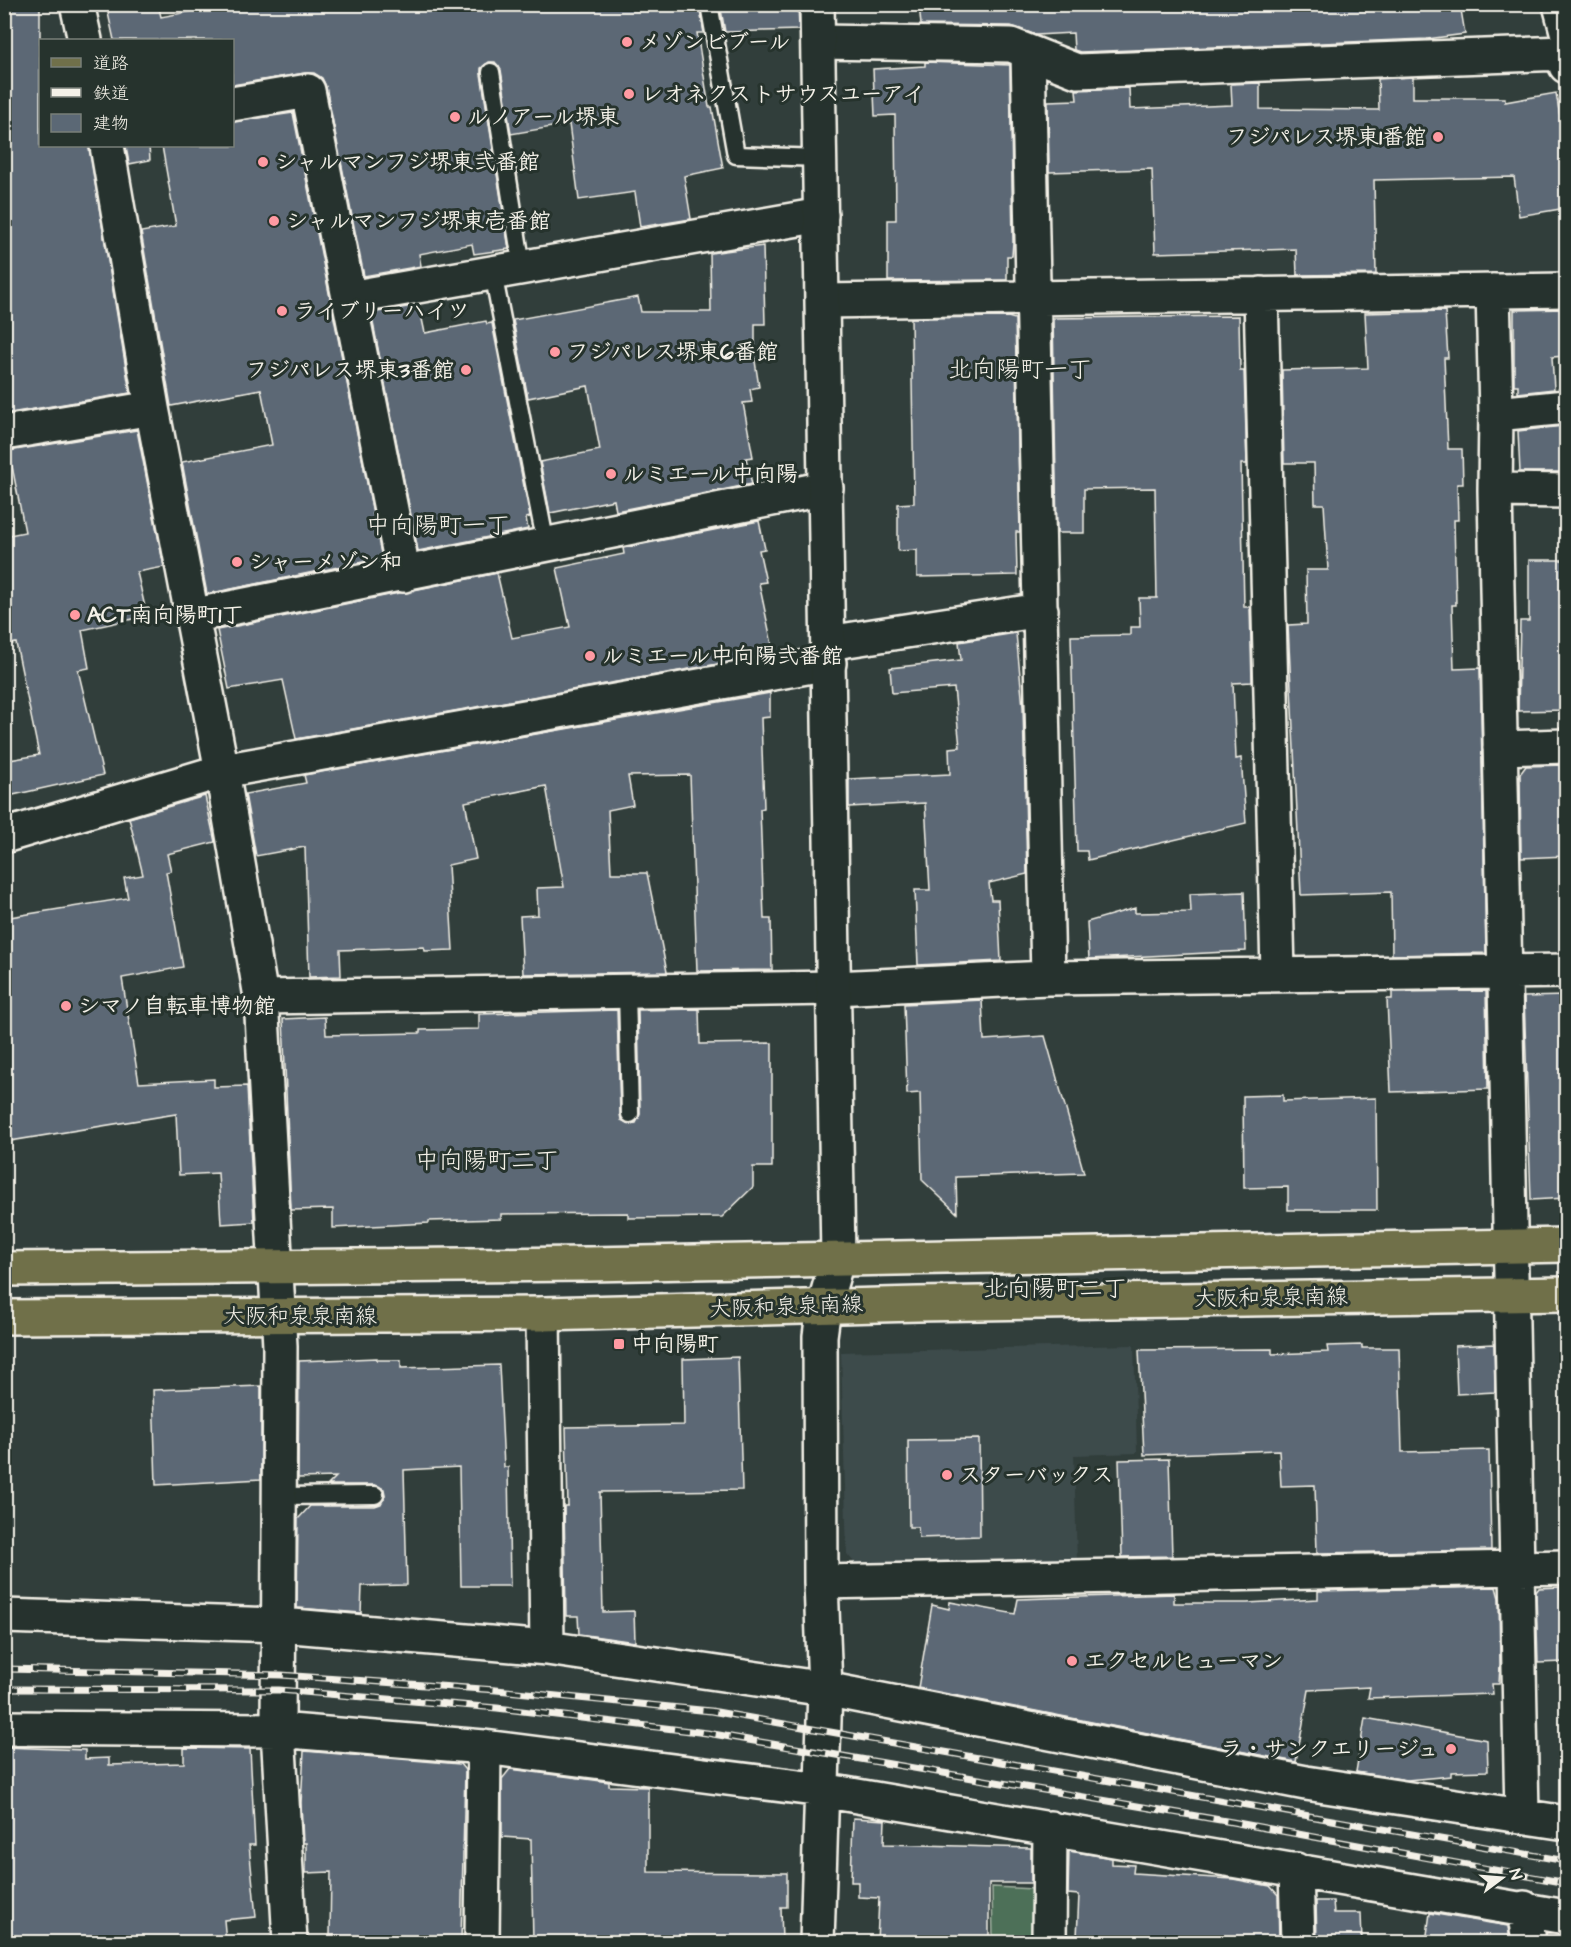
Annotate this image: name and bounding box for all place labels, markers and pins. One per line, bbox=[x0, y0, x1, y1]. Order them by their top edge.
place label: メゾンビブール bbox=[639, 27, 791, 58]
marker: メゾンビブール bbox=[620, 35, 634, 49]
place label: レオネクストサウスユーアイ bbox=[641, 79, 925, 110]
marker: レオネクストサウスユーアイ bbox=[622, 87, 636, 101]
place label: ルノアール堺東 bbox=[467, 102, 619, 133]
marker: ルノアール堺東 bbox=[448, 110, 462, 124]
place label: フジパレス堺東1番館 bbox=[1226, 122, 1426, 153]
marker: フジパレス堺東1番館 bbox=[1431, 130, 1445, 144]
place label: シャルマンフジ堺東弐番館 bbox=[275, 147, 539, 178]
marker: シャルマンフジ堺東弐番館 bbox=[256, 155, 270, 169]
place label: シャルマンフジ堺東壱番館 bbox=[286, 206, 550, 237]
marker: シャルマンフジ堺東壱番館 bbox=[267, 214, 281, 228]
place label: ライブリーハイツ bbox=[294, 296, 470, 327]
marker: ライブリーハイツ bbox=[275, 304, 289, 318]
place label: フジパレス堺東6番館 bbox=[567, 337, 778, 368]
marker: フジパレス堺東6番館 bbox=[548, 345, 562, 359]
place label: フジパレス堺東3番館 bbox=[246, 355, 454, 386]
marker: フジパレス堺東3番館 bbox=[459, 363, 473, 377]
place label: ルミエール中向陽 bbox=[623, 459, 798, 490]
marker: ルミエール中向陽 bbox=[604, 467, 618, 481]
place label: シャーメゾン和 bbox=[249, 547, 402, 578]
marker: シャーメゾン和 bbox=[230, 555, 244, 569]
place label: ACT南向陽町1丁 bbox=[87, 600, 243, 631]
marker: ACT南向陽町1丁 bbox=[68, 608, 82, 622]
place label: ルミエール中向陽弐番館 bbox=[602, 641, 843, 672]
marker: ルミエール中向陽弐番館 bbox=[583, 649, 597, 663]
place label: シマノ自転車博物館 bbox=[78, 991, 276, 1022]
marker: シマノ自転車博物館 bbox=[59, 999, 73, 1013]
place label: 中向陽町 bbox=[631, 1329, 719, 1360]
marker: 中向陽町 bbox=[612, 1337, 626, 1351]
place label: スターバックス bbox=[959, 1460, 1113, 1491]
marker: スターバックス bbox=[940, 1468, 954, 1482]
place label: エクセルヒューマン bbox=[1084, 1646, 1283, 1677]
marker: エクセルヒューマン bbox=[1065, 1654, 1079, 1668]
place label: ラ・サンクエリージュ bbox=[1220, 1734, 1439, 1765]
marker: ラ・サンクエリージュ bbox=[1444, 1742, 1458, 1756]

